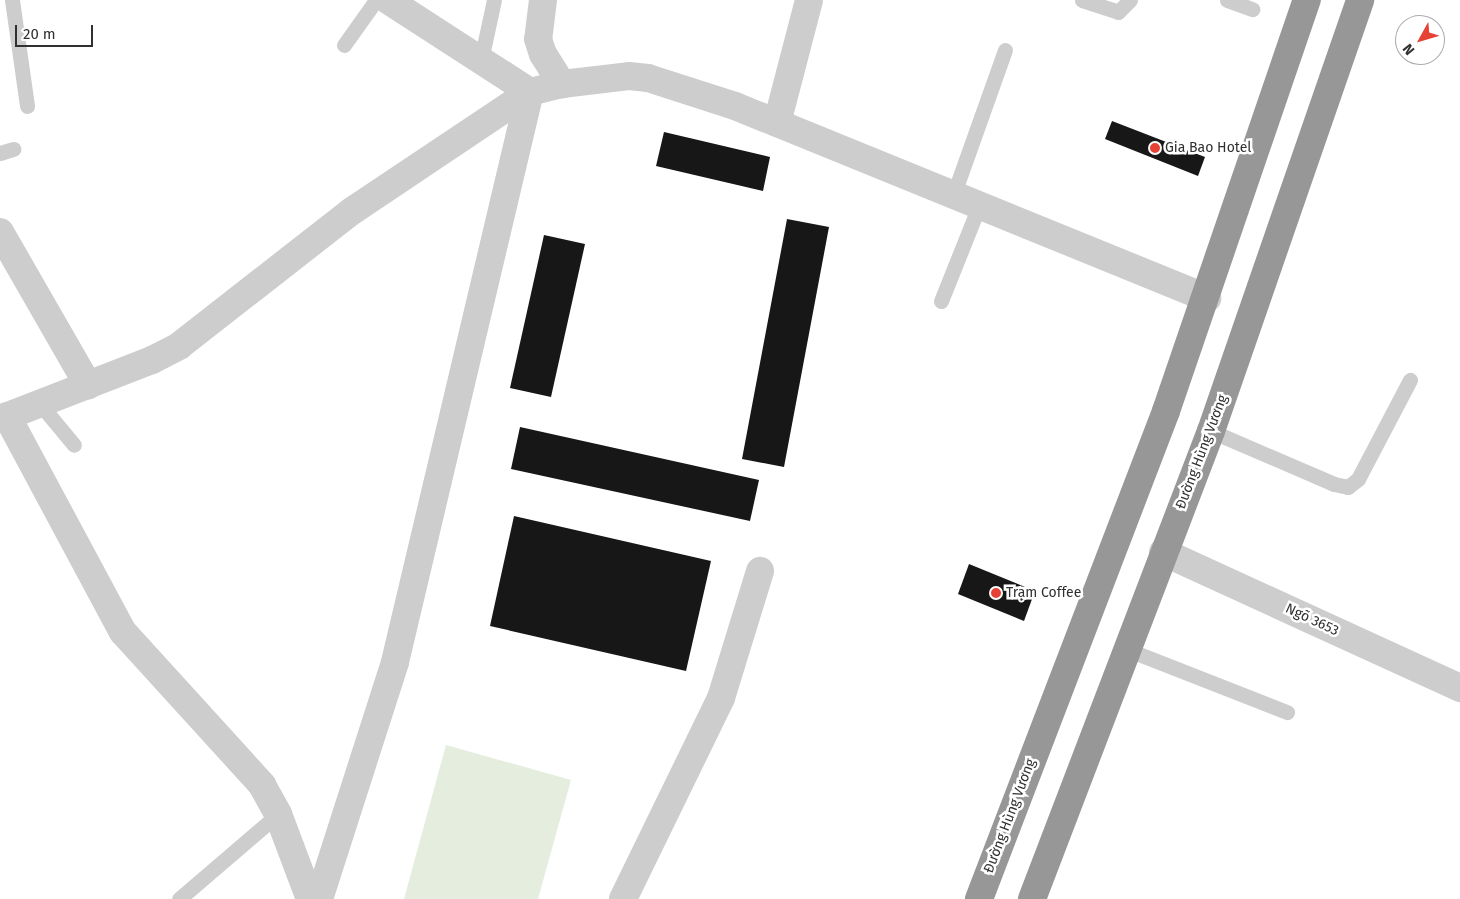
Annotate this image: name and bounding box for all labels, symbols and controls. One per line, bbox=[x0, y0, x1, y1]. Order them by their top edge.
scale bar bbox=[18, 15, 95, 47]
north arrow bbox=[1395, 15, 1445, 65]
text: 20 m bbox=[23, 25, 56, 43]
text: N bbox=[1399, 40, 1418, 58]
place label: Gia Bao Hotel bbox=[1165, 140, 1251, 156]
marker: Gia Bao Hotel bbox=[1149, 142, 1161, 154]
street label: Đường Hùng Vương bbox=[1172, 392, 1232, 512]
place label: Trạm Coffee bbox=[1006, 585, 1081, 601]
marker: Trạm Coffee bbox=[990, 587, 1002, 599]
street label: Ngõ 3653 bbox=[1283, 600, 1341, 640]
street label: Đường Hùng Vương bbox=[980, 756, 1040, 876]

